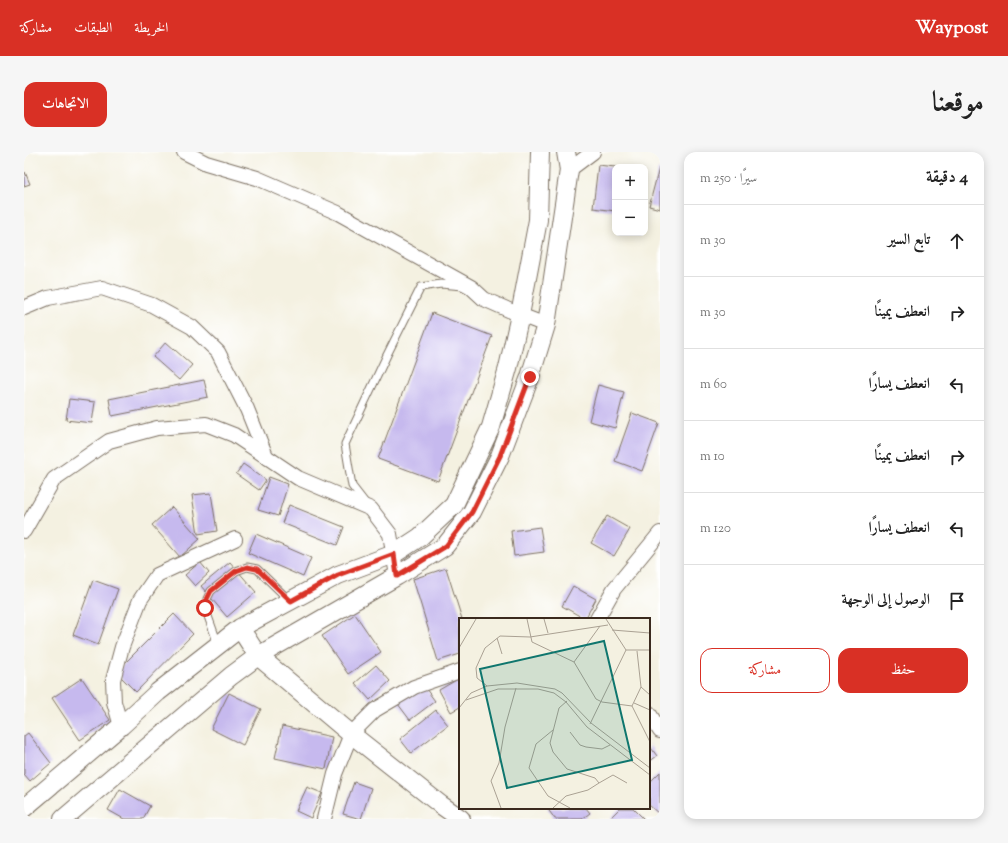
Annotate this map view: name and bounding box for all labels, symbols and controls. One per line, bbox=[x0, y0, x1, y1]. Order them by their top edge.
text: Waypost bbox=[915, 15, 988, 42]
text: مشاركة bbox=[20, 19, 52, 39]
text: الطبقات bbox=[74, 19, 112, 39]
text: الخريطة bbox=[134, 19, 168, 39]
button: الاتجاهات bbox=[24, 82, 107, 127]
text: موقعنا bbox=[932, 84, 984, 124]
map controls bbox=[612, 164, 648, 236]
button: + bbox=[612, 164, 648, 200]
text: 4 دقيقة bbox=[926, 166, 968, 190]
text: سيرًا · 250 m bbox=[700, 170, 757, 188]
button: − bbox=[612, 200, 648, 236]
text: تابع السير bbox=[888, 230, 930, 251]
icon: ahead bbox=[946, 230, 968, 252]
text: 30 m bbox=[700, 232, 726, 250]
text: انعطف يمينًا bbox=[875, 302, 930, 323]
icon: right bbox=[946, 302, 968, 324]
text: 30 m bbox=[700, 304, 726, 322]
route end bbox=[521, 368, 539, 386]
text: انعطف يسارًا bbox=[869, 374, 930, 395]
icon: left bbox=[946, 374, 968, 396]
text: 60 m bbox=[700, 376, 727, 394]
text: انعطف يمينًا bbox=[875, 446, 930, 467]
icon: right bbox=[946, 446, 968, 468]
text: 10 m bbox=[700, 448, 725, 466]
text: انعطف يسارًا bbox=[869, 518, 930, 539]
icon: left bbox=[946, 518, 968, 540]
text: 120 m bbox=[700, 520, 731, 538]
text: الوصول إلى الوجهة bbox=[841, 590, 930, 611]
icon: arrive bbox=[946, 590, 968, 612]
route start bbox=[196, 599, 214, 617]
inset map bbox=[459, 618, 650, 809]
button: مشاركة bbox=[700, 648, 830, 693]
button: حفظ bbox=[838, 648, 968, 693]

